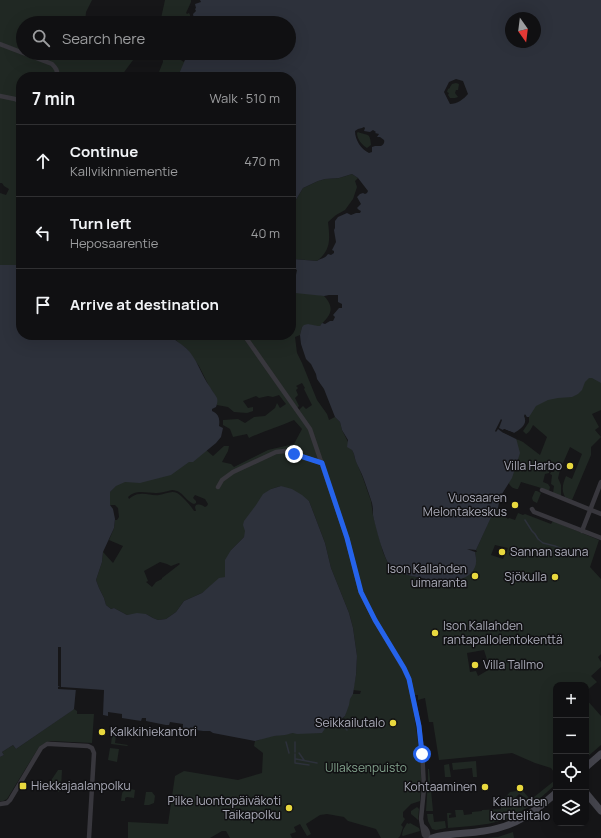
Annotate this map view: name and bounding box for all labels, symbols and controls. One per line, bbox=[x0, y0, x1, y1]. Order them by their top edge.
north arrow bbox=[505, 12, 541, 48]
search box bbox=[16, 16, 296, 60]
icon: search bbox=[30, 27, 52, 49]
text: Search here bbox=[62, 28, 145, 49]
text: 7 min bbox=[32, 87, 75, 110]
text: Walk · 510 m bbox=[209, 89, 280, 107]
text: Continue bbox=[70, 141, 138, 162]
icon: ahead bbox=[32, 150, 54, 172]
text: 470 m bbox=[244, 152, 280, 170]
text: Kallvikinniementie bbox=[70, 162, 178, 180]
text: Turn left bbox=[70, 213, 132, 234]
icon: left bbox=[32, 222, 54, 244]
text: 40 m bbox=[251, 224, 280, 242]
text: Heposaarentie bbox=[70, 234, 158, 252]
icon: arrive bbox=[32, 294, 54, 316]
text: Arrive at destination bbox=[70, 294, 219, 315]
route end bbox=[285, 445, 303, 463]
place label: Villa Harbo bbox=[504, 457, 562, 474]
marker: Villa Harbo bbox=[565, 461, 575, 471]
place label: Vuosaaren Melontakeskus bbox=[423, 489, 507, 520]
marker: Vuosaaren Melontakeskus bbox=[510, 500, 520, 510]
place label: Sannan sauna bbox=[510, 543, 588, 560]
marker: Sannan sauna bbox=[497, 547, 507, 557]
place label: Ison Kallahden uimaranta bbox=[387, 560, 467, 591]
place label: Sjökulla bbox=[504, 568, 547, 585]
marker: Ison Kallahden uimaranta bbox=[470, 571, 480, 581]
marker: Sjökulla bbox=[550, 572, 560, 582]
place label: Ison Kallahden rantapallolentokenttä bbox=[443, 617, 563, 648]
marker: Ison Kallahden rantapallolentokenttä bbox=[430, 628, 440, 638]
place label: Villa Tallmo bbox=[483, 656, 543, 673]
marker: Villa Tallmo bbox=[470, 660, 480, 670]
map controls bbox=[553, 682, 589, 826]
button: + bbox=[553, 682, 589, 718]
place label: Seikkailutalo bbox=[315, 714, 385, 731]
marker: Seikkailutalo bbox=[388, 718, 398, 728]
button: − bbox=[553, 718, 589, 754]
place label: Kalkkihiekantori bbox=[110, 723, 197, 740]
marker: Kalkkihiekantori bbox=[97, 727, 107, 737]
route start bbox=[413, 745, 431, 763]
button: locate bbox=[553, 754, 589, 790]
park label: Ullaksenpuisto bbox=[325, 759, 407, 776]
place label: Hiekkajaalanpolku bbox=[31, 777, 131, 794]
place label: Kohtaaminen bbox=[404, 778, 477, 795]
marker: Hiekkajaalanpolku bbox=[18, 781, 28, 791]
marker: Kohtaaminen bbox=[480, 782, 490, 792]
marker: Kallahden korttelitalo bbox=[515, 783, 525, 793]
button: layers bbox=[553, 790, 589, 826]
place label: Pilke luontopäiväkoti Taikapolku bbox=[168, 792, 281, 823]
place label: Kallahden korttelitalo bbox=[490, 793, 550, 824]
marker: Pilke luontopäiväkoti Taikapolku bbox=[284, 803, 294, 813]

